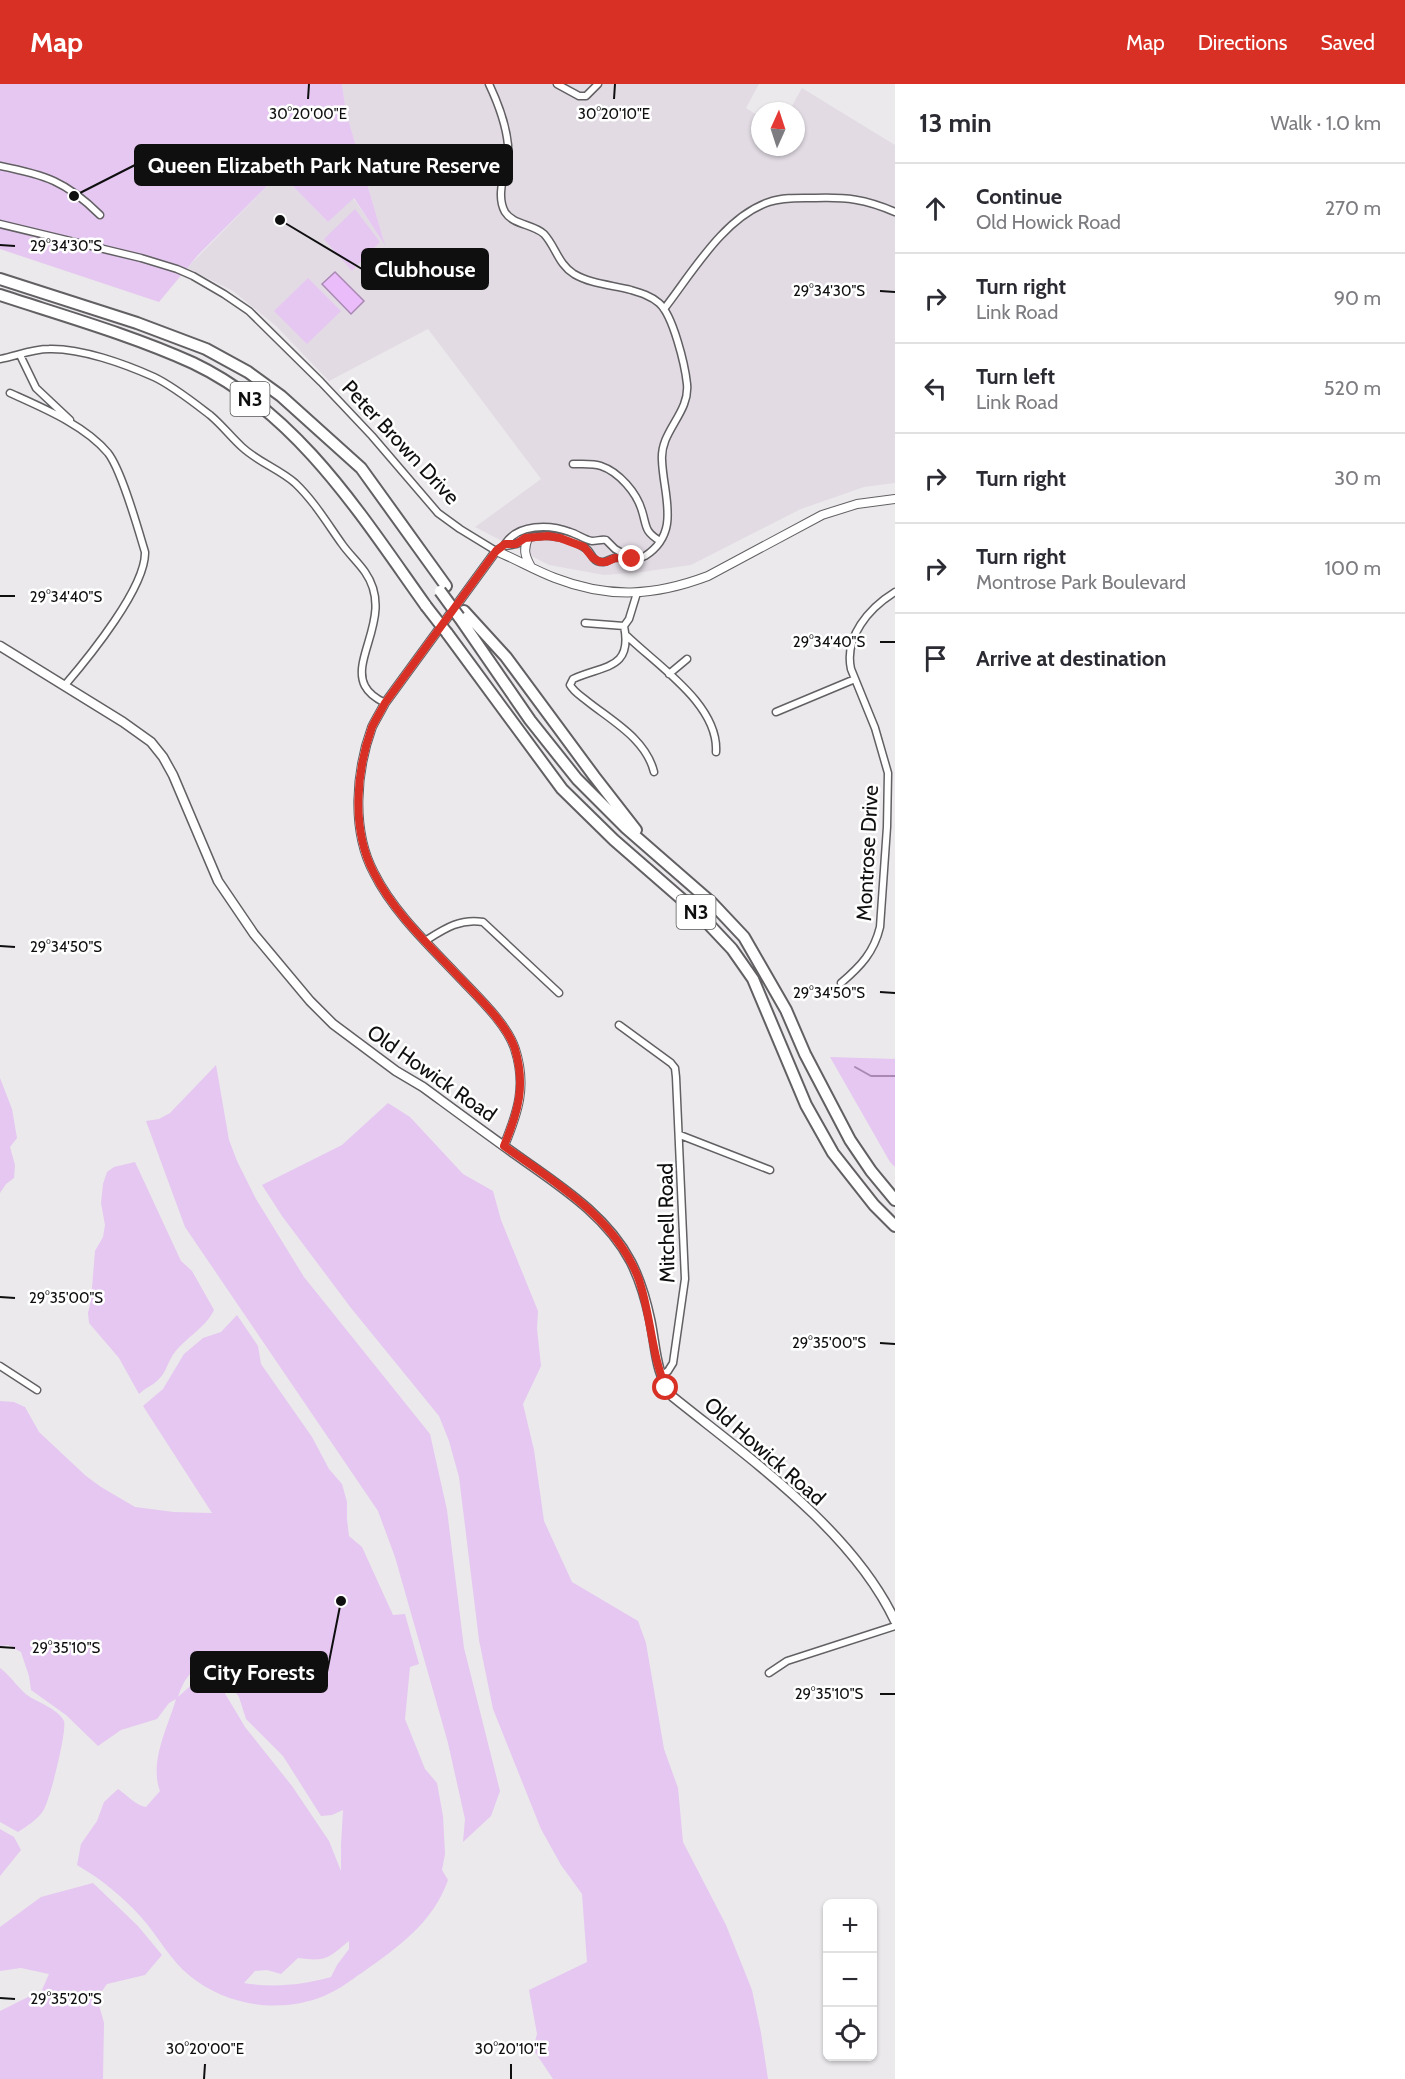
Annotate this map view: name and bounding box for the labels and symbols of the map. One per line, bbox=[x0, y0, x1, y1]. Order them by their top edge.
north arrow bbox=[751, 102, 805, 156]
text: 30°20'00"E bbox=[269, 105, 347, 123]
text: 30°20'10"E bbox=[578, 105, 650, 123]
callout: Queen Elizabeth Park Nature Reserve bbox=[135, 145, 512, 185]
text: Queen Elizabeth Park Nature Reserve bbox=[148, 152, 500, 179]
text: 29°34'30"S bbox=[30, 237, 102, 255]
callout: Clubhouse bbox=[362, 249, 488, 289]
text: Clubhouse bbox=[374, 256, 476, 283]
text: 29°34'30"S bbox=[793, 282, 865, 300]
street label: Peter Brown Drive bbox=[337, 375, 465, 509]
road number: N3 bbox=[230, 382, 270, 416]
route end bbox=[618, 545, 644, 571]
text: 29°34'40"S bbox=[30, 588, 102, 606]
text: 29°34'40"S bbox=[793, 633, 865, 651]
street label: Montrose Drive bbox=[851, 784, 883, 922]
road number: N3 bbox=[676, 895, 716, 929]
text: 29°34'50"S bbox=[30, 938, 102, 956]
text: 29°34'50"S bbox=[793, 984, 865, 1002]
street label: Old Howick Road bbox=[363, 1019, 501, 1127]
street label: Mitchell Road bbox=[652, 1163, 680, 1283]
text: 29°35'00"S bbox=[29, 1289, 103, 1307]
text: 29°35'00"S bbox=[792, 1334, 866, 1352]
route start bbox=[652, 1374, 678, 1400]
street label: Old Howick Road bbox=[699, 1392, 831, 1510]
text: 29°35'10"S bbox=[32, 1639, 100, 1657]
callout: City Forests bbox=[191, 1652, 327, 1692]
text: City Forests bbox=[203, 1659, 315, 1686]
text: 29°35'10"S bbox=[795, 1685, 863, 1703]
text: 29°35'20"S bbox=[30, 1990, 102, 2008]
text: 30°20'00"E bbox=[166, 2040, 244, 2058]
text: 30°20'10"E bbox=[475, 2040, 547, 2058]

